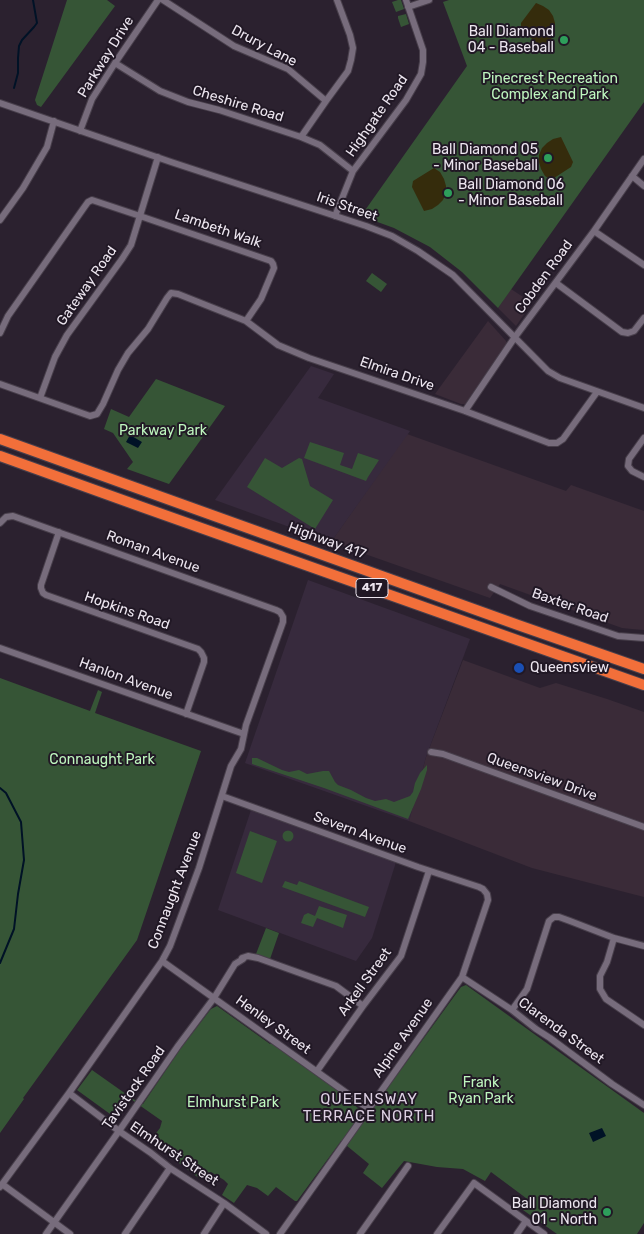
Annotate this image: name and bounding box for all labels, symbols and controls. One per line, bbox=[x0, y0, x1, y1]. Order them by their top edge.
street label: Parkway Drive bbox=[74, 13, 138, 101]
street label: Drury Lane bbox=[228, 22, 300, 70]
place label: Ball Diamond 04 - Baseball bbox=[468, 24, 554, 56]
marker: Ball Diamond 04 - Baseball bbox=[558, 34, 570, 46]
park label: Pinecrest Recreation Complex and Park bbox=[482, 71, 618, 104]
street label: Highgate Road bbox=[343, 72, 411, 160]
street label: Cheshire Road bbox=[190, 82, 286, 126]
place label: Ball Diamond 05 - Minor Baseball bbox=[432, 142, 538, 174]
marker: Ball Diamond 05 - Minor Baseball bbox=[542, 152, 554, 164]
place label: Ball Diamond 06 - Minor Baseball bbox=[458, 177, 564, 210]
marker: Ball Diamond 06 - Minor Baseball bbox=[442, 187, 454, 199]
street label: Iris Street bbox=[314, 189, 380, 225]
street label: Lambeth Walk bbox=[172, 206, 264, 252]
street label: Cobden Road bbox=[512, 237, 576, 317]
street label: Gateway Road bbox=[53, 243, 121, 329]
street label: Elmira Drive bbox=[357, 353, 437, 395]
park label: Parkway Park bbox=[119, 423, 207, 439]
street label: Highway 417 bbox=[286, 519, 368, 563]
street label: Roman Avenue bbox=[104, 527, 202, 577]
road number: 417 bbox=[356, 578, 388, 598]
street label: Baxter Road bbox=[530, 585, 610, 627]
street label: Hopkins Road bbox=[82, 589, 172, 633]
street label: Hanlon Avenue bbox=[77, 654, 175, 704]
place label: Queensview bbox=[530, 660, 609, 676]
marker: Queensview bbox=[512, 661, 526, 675]
street label: Queensview Drive bbox=[485, 749, 599, 805]
park label: Connaught Park bbox=[49, 752, 155, 768]
street label: Severn Avenue bbox=[311, 808, 409, 858]
street label: Connaught Avenue bbox=[145, 829, 205, 951]
street label: Arkell Street bbox=[335, 945, 395, 1019]
street label: Henley Street bbox=[232, 992, 314, 1058]
street label: Clarenda Street bbox=[515, 994, 607, 1068]
street label: Alpine Avenue bbox=[369, 995, 437, 1081]
street label: Tavistock Road bbox=[99, 1043, 169, 1133]
park label: Frank Ryan Park bbox=[448, 1075, 514, 1108]
district label: QUEENSWAY TERRACE NORTH bbox=[301, 1091, 437, 1126]
park label: Elmhurst Park bbox=[187, 1095, 279, 1111]
street label: Elmhurst Street bbox=[127, 1118, 221, 1190]
place label: Ball Diamond 01 - North bbox=[512, 1196, 597, 1228]
marker: Ball Diamond 01 - North bbox=[601, 1206, 613, 1218]

